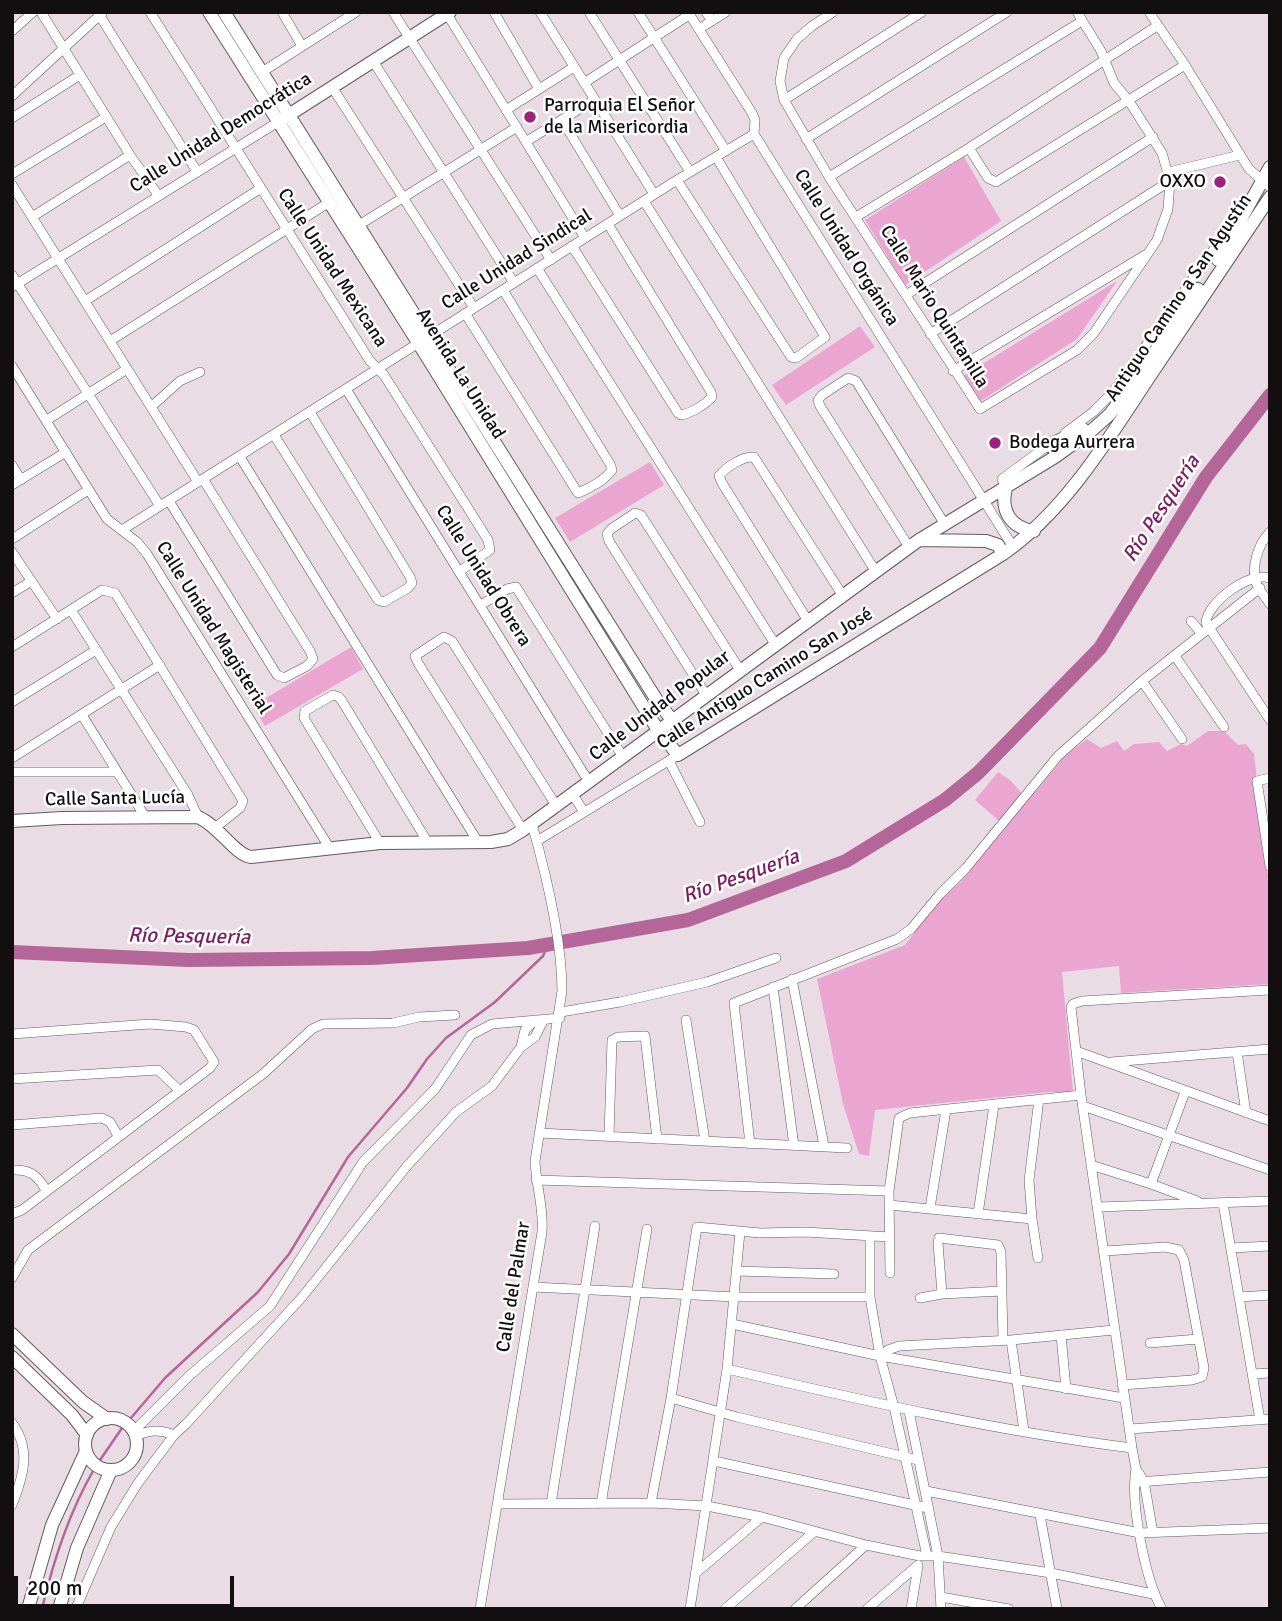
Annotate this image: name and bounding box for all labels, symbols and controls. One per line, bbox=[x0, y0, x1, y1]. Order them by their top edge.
street label: Calle Unidad Democrática bbox=[126, 68, 316, 198]
place label: Parroquia El Señor de la Misericordia bbox=[544, 95, 695, 139]
marker: Parroquia El Señor de la Misericordia bbox=[522, 109, 538, 125]
street label: Calle Unidad Orgánica bbox=[788, 165, 904, 331]
place label: OXXO bbox=[1160, 171, 1206, 193]
marker: OXXO bbox=[1212, 174, 1228, 190]
street label: Calle Unidad Mexicana bbox=[272, 184, 392, 352]
street label: Antiguo Camino a San Agustín bbox=[1101, 190, 1257, 406]
street label: Calle Unidad Sindical bbox=[438, 205, 596, 315]
street label: Calle Mario Quintanilla bbox=[875, 221, 993, 393]
street label: Avenida La Unidad bbox=[411, 304, 509, 444]
place label: Bodega Aurrera bbox=[1009, 432, 1135, 454]
marker: Bodega Aurrera bbox=[987, 435, 1003, 451]
water label: Río Pesquería bbox=[1118, 451, 1206, 567]
street label: Calle Unidad Obrera bbox=[430, 501, 536, 651]
street label: Calle Unidad Magisterial bbox=[150, 537, 276, 719]
street label: Calle Antiguo Camino San José bbox=[653, 603, 877, 755]
street label: Calle Unidad Popular bbox=[585, 646, 735, 766]
street label: Calle Santa Lucía bbox=[45, 786, 185, 812]
water label: Río Pesquería bbox=[679, 844, 803, 910]
water label: Río Pesquería bbox=[128, 923, 250, 951]
street label: Calle del Palmar bbox=[492, 1220, 536, 1354]
scale bar bbox=[18, 1562, 238, 1606]
text: 200 m bbox=[27, 1575, 82, 1601]

